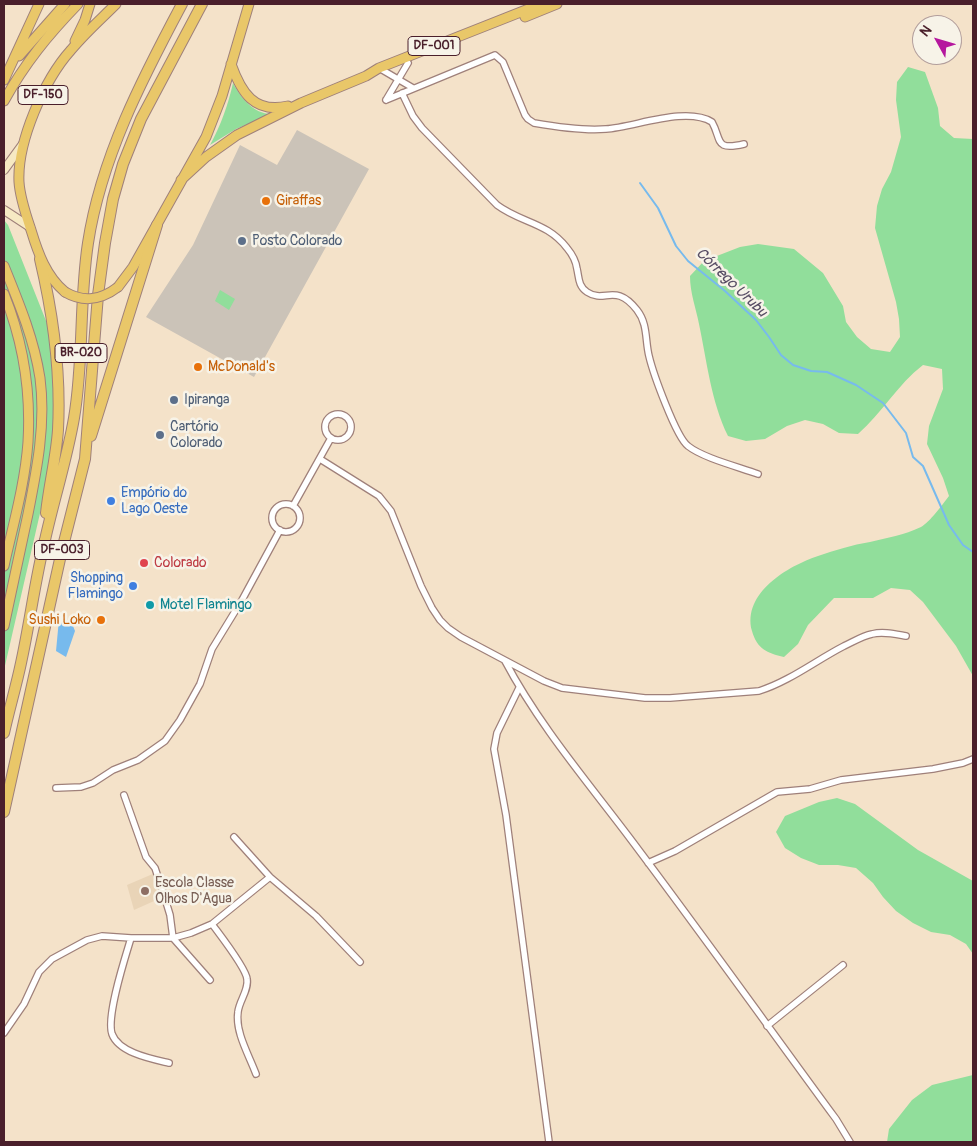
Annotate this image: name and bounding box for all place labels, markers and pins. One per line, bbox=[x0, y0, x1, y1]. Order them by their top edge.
place label: Giraffas bbox=[276, 193, 321, 209]
marker: Giraffas bbox=[260, 195, 272, 207]
place label: Posto Colorado bbox=[252, 233, 342, 249]
marker: Posto Colorado bbox=[236, 235, 248, 247]
place label: McDonald's bbox=[208, 359, 275, 375]
marker: McDonald's bbox=[192, 361, 204, 373]
place label: Ipiranga bbox=[184, 392, 230, 408]
marker: Ipiranga bbox=[168, 394, 180, 406]
place label: Cartório Colorado bbox=[170, 419, 223, 452]
marker: Cartório Colorado bbox=[154, 429, 166, 441]
place label: Empório do Lago Oeste bbox=[121, 485, 188, 518]
marker: Empório do Lago Oeste bbox=[105, 495, 117, 507]
place label: Colorado bbox=[154, 555, 207, 571]
marker: Colorado bbox=[138, 557, 150, 569]
place label: Shopping Flamingo bbox=[67, 570, 123, 602]
marker: Shopping Flamingo bbox=[127, 580, 139, 592]
place label: Motel Flamingo bbox=[160, 597, 252, 613]
marker: Motel Flamingo bbox=[144, 599, 156, 611]
place label: Sushi Loko bbox=[29, 612, 91, 628]
marker: Sushi Loko bbox=[95, 614, 107, 626]
place label: Escola Classe Olhos D'Agua bbox=[155, 875, 234, 908]
marker: Escola Classe Olhos D'Agua bbox=[139, 885, 151, 897]

